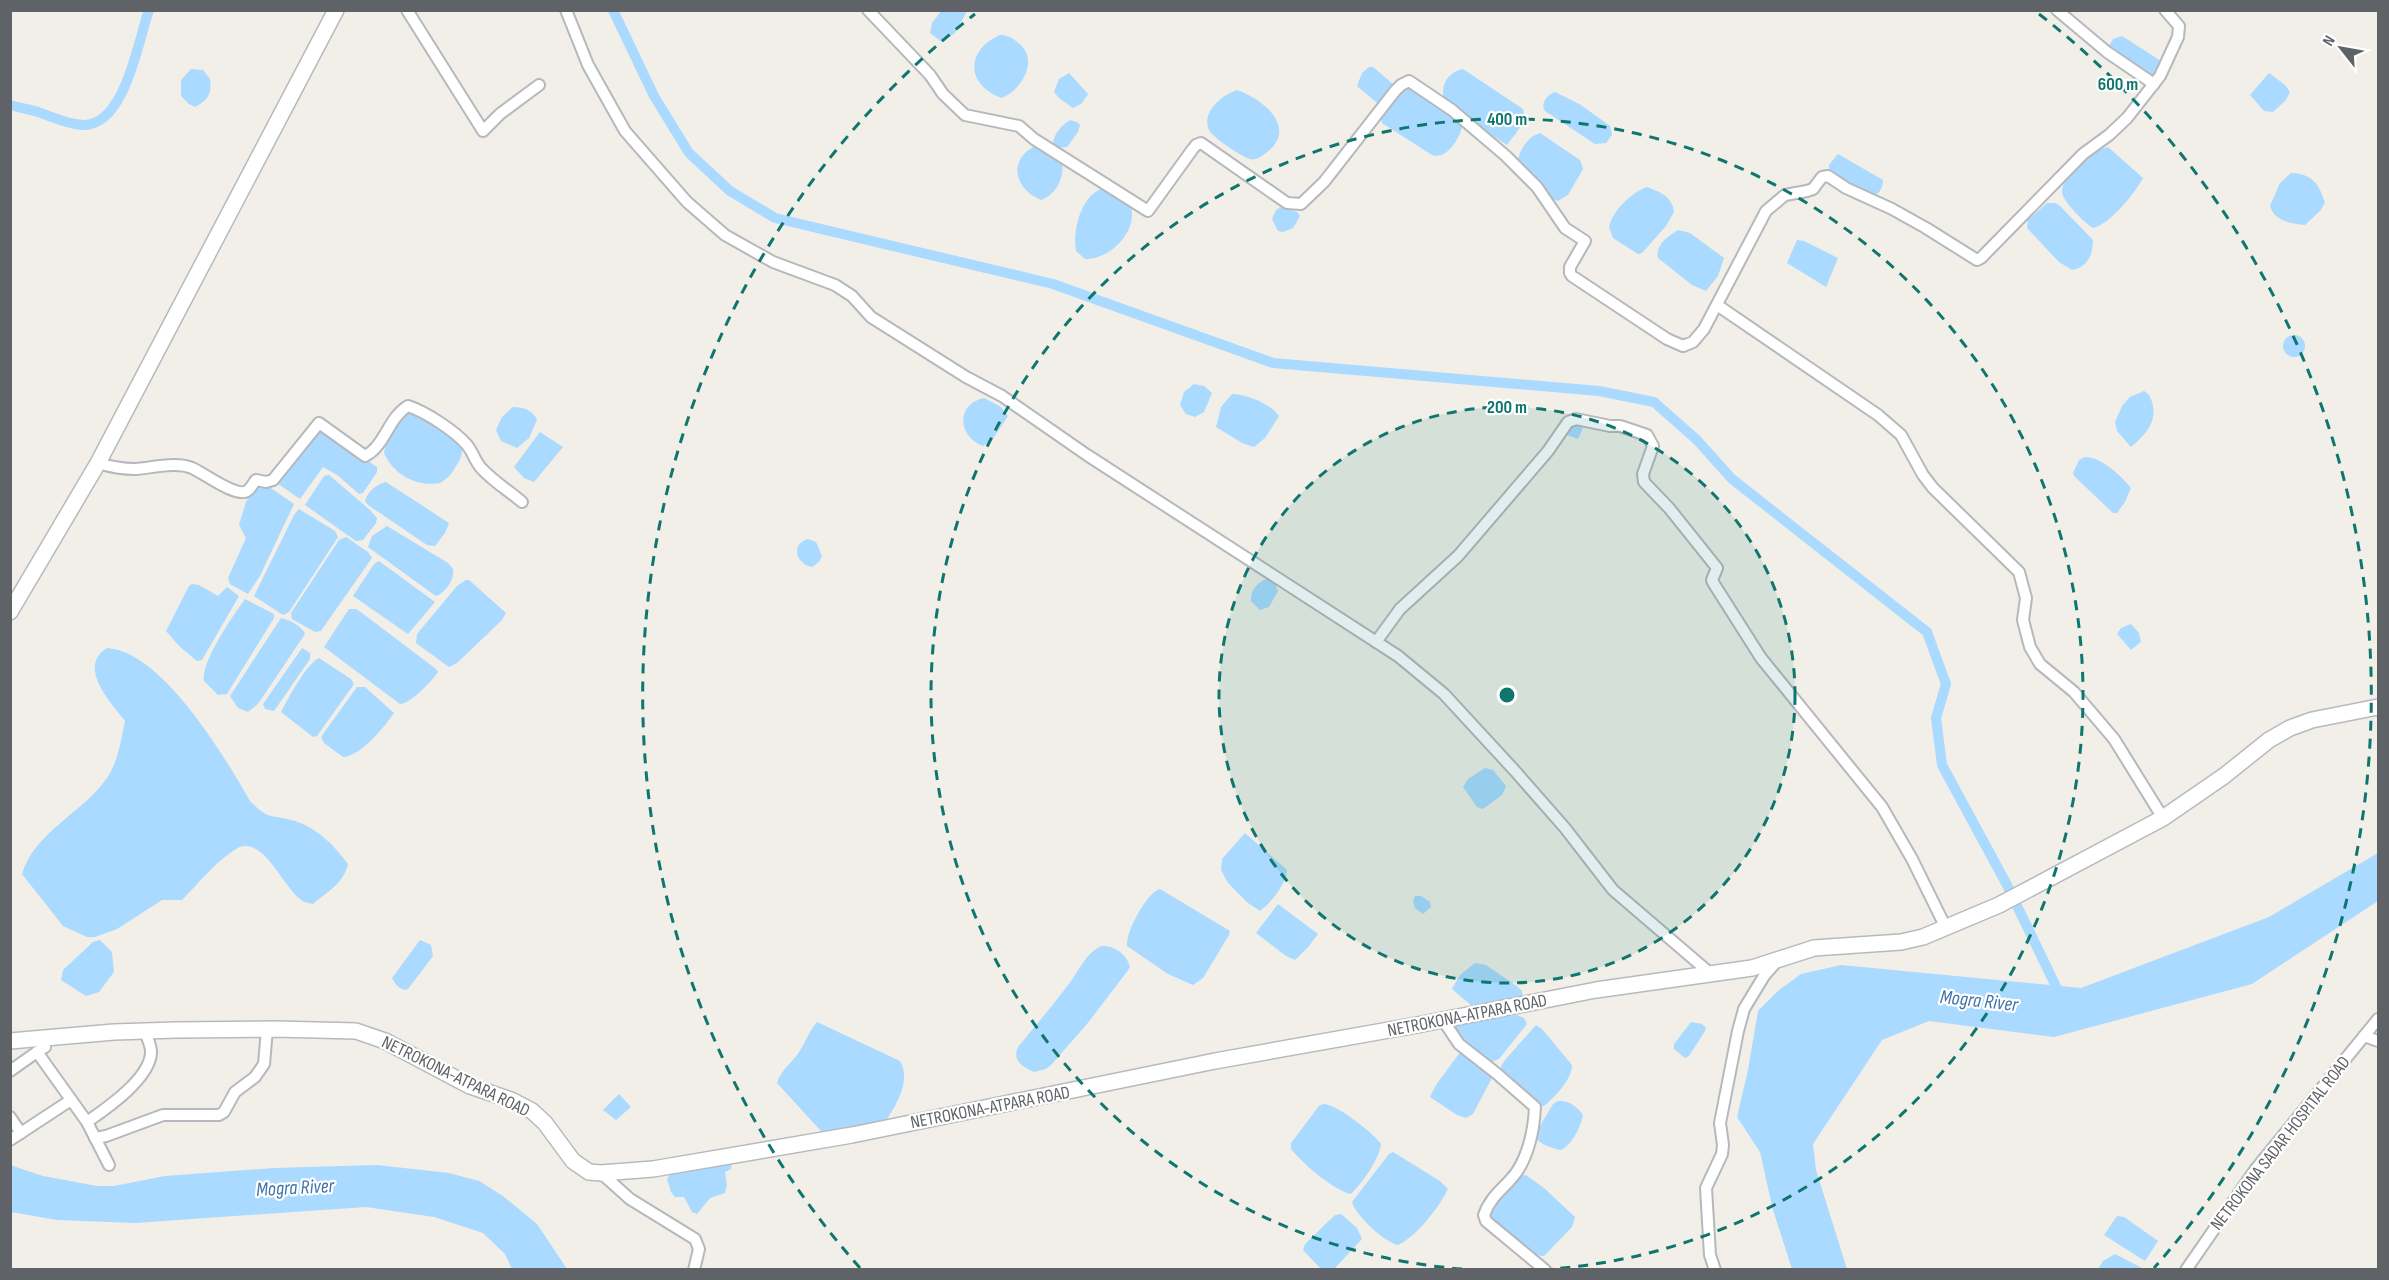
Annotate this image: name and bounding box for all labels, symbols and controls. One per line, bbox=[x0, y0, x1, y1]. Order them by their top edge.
north arrow bbox=[2311, 18, 2371, 78]
text: N bbox=[2319, 32, 2340, 50]
text: 600 m bbox=[2098, 74, 2138, 95]
text: 400 m bbox=[1487, 109, 1527, 130]
text: 200 m bbox=[1487, 397, 1527, 418]
centre of rings bbox=[1497, 685, 1517, 705]
water label: Mogra River bbox=[1939, 985, 2020, 1017]
street label: NETROKONA-ATPARA ROAD bbox=[1386, 990, 1549, 1041]
street label: NETROKONA-ATPARA ROAD bbox=[378, 1032, 533, 1121]
street label: NETROKONA SADAR HOSPITAL ROAD bbox=[2206, 1052, 2355, 1234]
street label: NETROKONA-ATPARA ROAD bbox=[909, 1082, 1072, 1133]
water label: Mogra River bbox=[256, 1174, 336, 1202]

